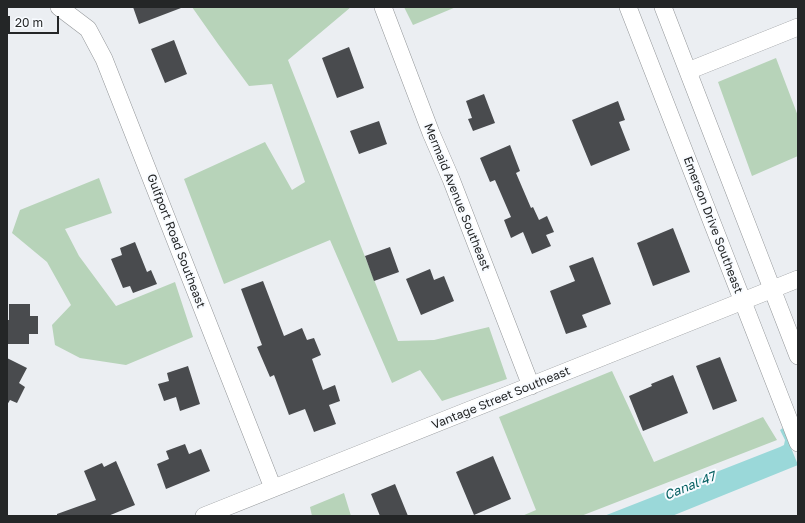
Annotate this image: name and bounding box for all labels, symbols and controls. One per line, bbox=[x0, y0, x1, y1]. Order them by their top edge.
scale bar bbox=[10, 8, 61, 34]
text: 20 m bbox=[15, 15, 43, 30]
street label: Mermaid Avenue Southeast bbox=[421, 121, 493, 273]
street label: Emerson Drive Southeast bbox=[680, 155, 746, 295]
street label: Gulfport Road Southeast bbox=[144, 172, 208, 310]
street label: Vantage Street Southeast bbox=[430, 364, 572, 432]
water label: Canal 47 bbox=[662, 469, 718, 503]

